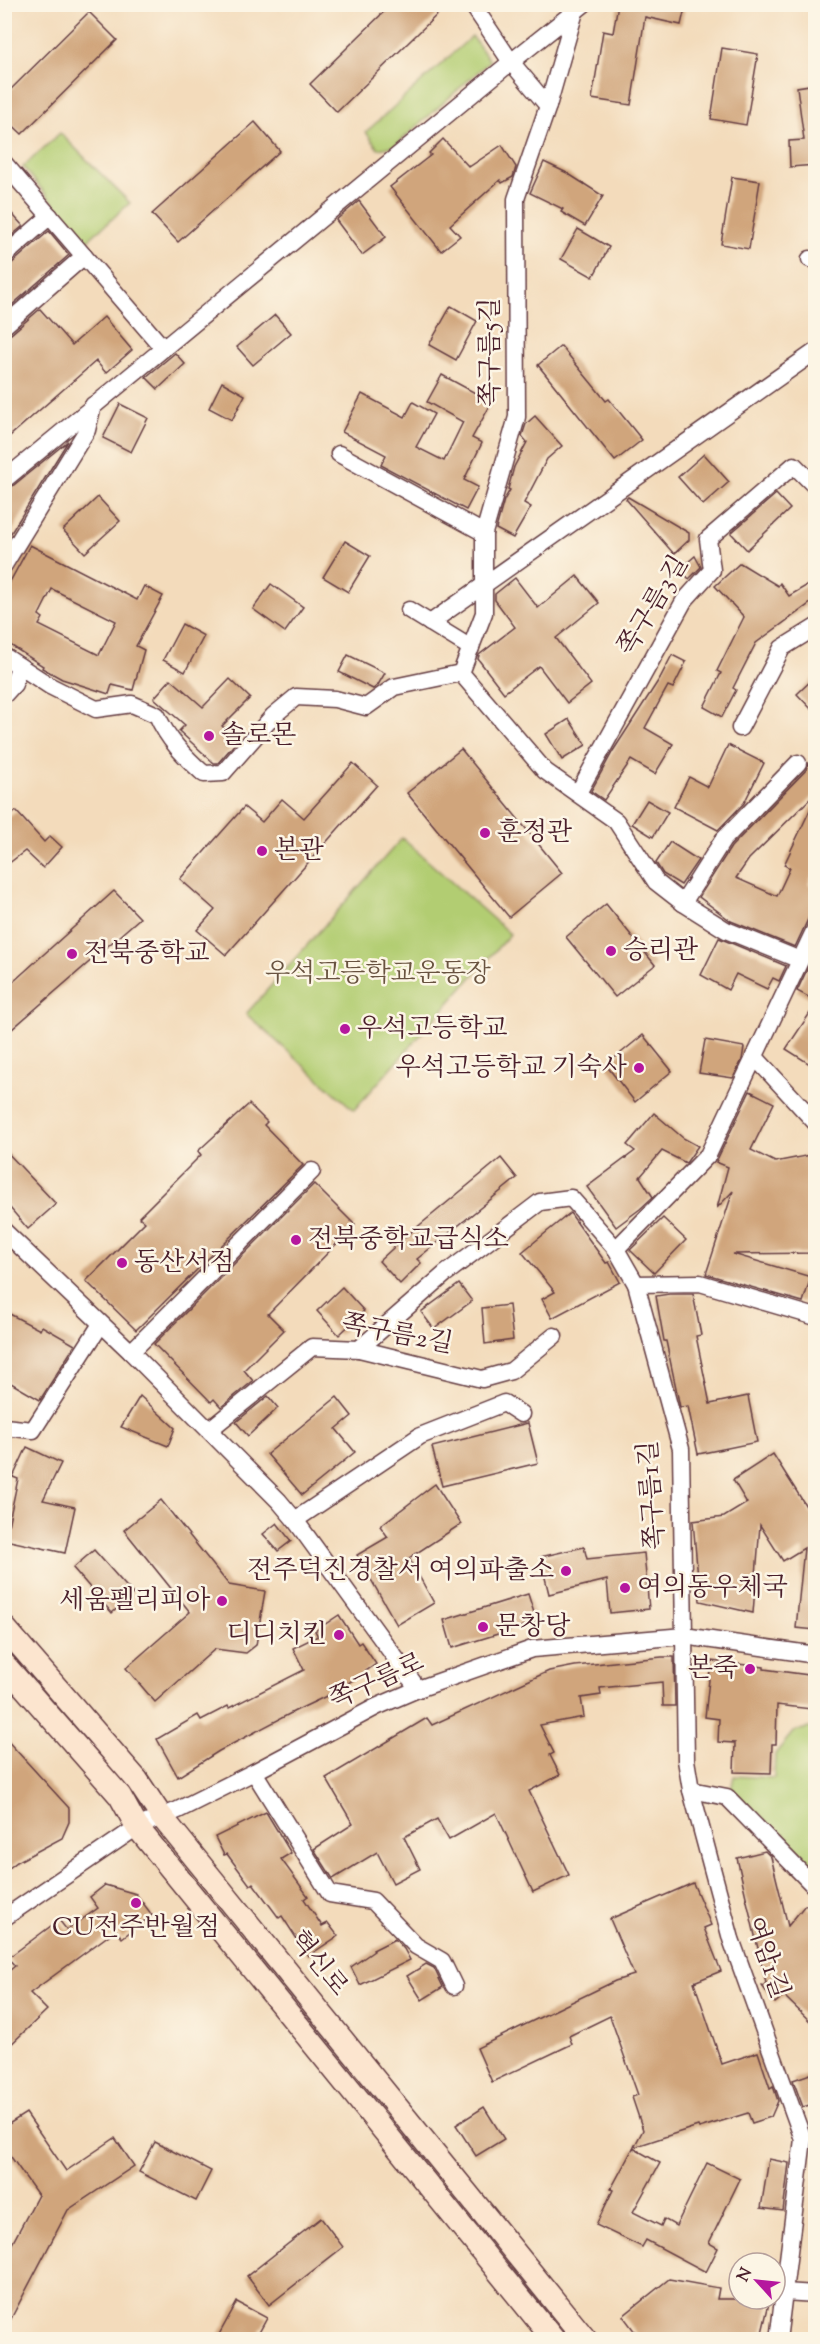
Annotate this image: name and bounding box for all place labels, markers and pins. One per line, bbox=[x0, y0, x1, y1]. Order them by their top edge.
place label: 솔로몬 bbox=[221, 718, 296, 755]
marker: 솔로몬 bbox=[202, 729, 216, 743]
place label: 훈정관 bbox=[497, 815, 572, 852]
marker: 훈정관 bbox=[478, 826, 492, 840]
place label: 본관 bbox=[274, 833, 324, 870]
marker: 본관 bbox=[255, 844, 269, 858]
place label: 승리관 bbox=[623, 933, 698, 970]
place label: 전북중학교 bbox=[84, 936, 210, 973]
marker: 승리관 bbox=[604, 944, 618, 958]
marker: 전북중학교 bbox=[65, 947, 79, 961]
place label: 우석고등학교 bbox=[357, 1011, 508, 1048]
marker: 우석고등학교 bbox=[338, 1022, 352, 1036]
place label: 우석고등학교 기숙사 bbox=[395, 1050, 627, 1087]
marker: 우석고등학교 기숙사 bbox=[632, 1061, 646, 1075]
place label: 전북중학교급식소 bbox=[308, 1222, 509, 1259]
marker: 전북중학교급식소 bbox=[289, 1233, 303, 1247]
place label: 동산서점 bbox=[134, 1245, 234, 1282]
marker: 동산서점 bbox=[115, 1256, 129, 1270]
place label: 전주덕진경찰서 여의파출소 bbox=[247, 1553, 554, 1590]
marker: 전주덕진경찰서 여의파출소 bbox=[559, 1564, 573, 1578]
place label: 여의동우체국 bbox=[637, 1570, 788, 1607]
marker: 여의동우체국 bbox=[618, 1581, 632, 1595]
place label: 세움펠리피아 bbox=[59, 1583, 211, 1620]
marker: 세움펠리피아 bbox=[215, 1594, 229, 1608]
place label: 문창당 bbox=[495, 1609, 570, 1646]
place label: 디디치킨 bbox=[227, 1617, 327, 1654]
marker: 문창당 bbox=[476, 1620, 490, 1634]
marker: 디디치킨 bbox=[332, 1628, 346, 1642]
place label: 본죽 bbox=[688, 1651, 738, 1688]
marker: 본죽 bbox=[743, 1662, 757, 1676]
marker: CU전주반월점 bbox=[129, 1896, 143, 1910]
place label: CU전주반월점 bbox=[52, 1910, 220, 1947]

